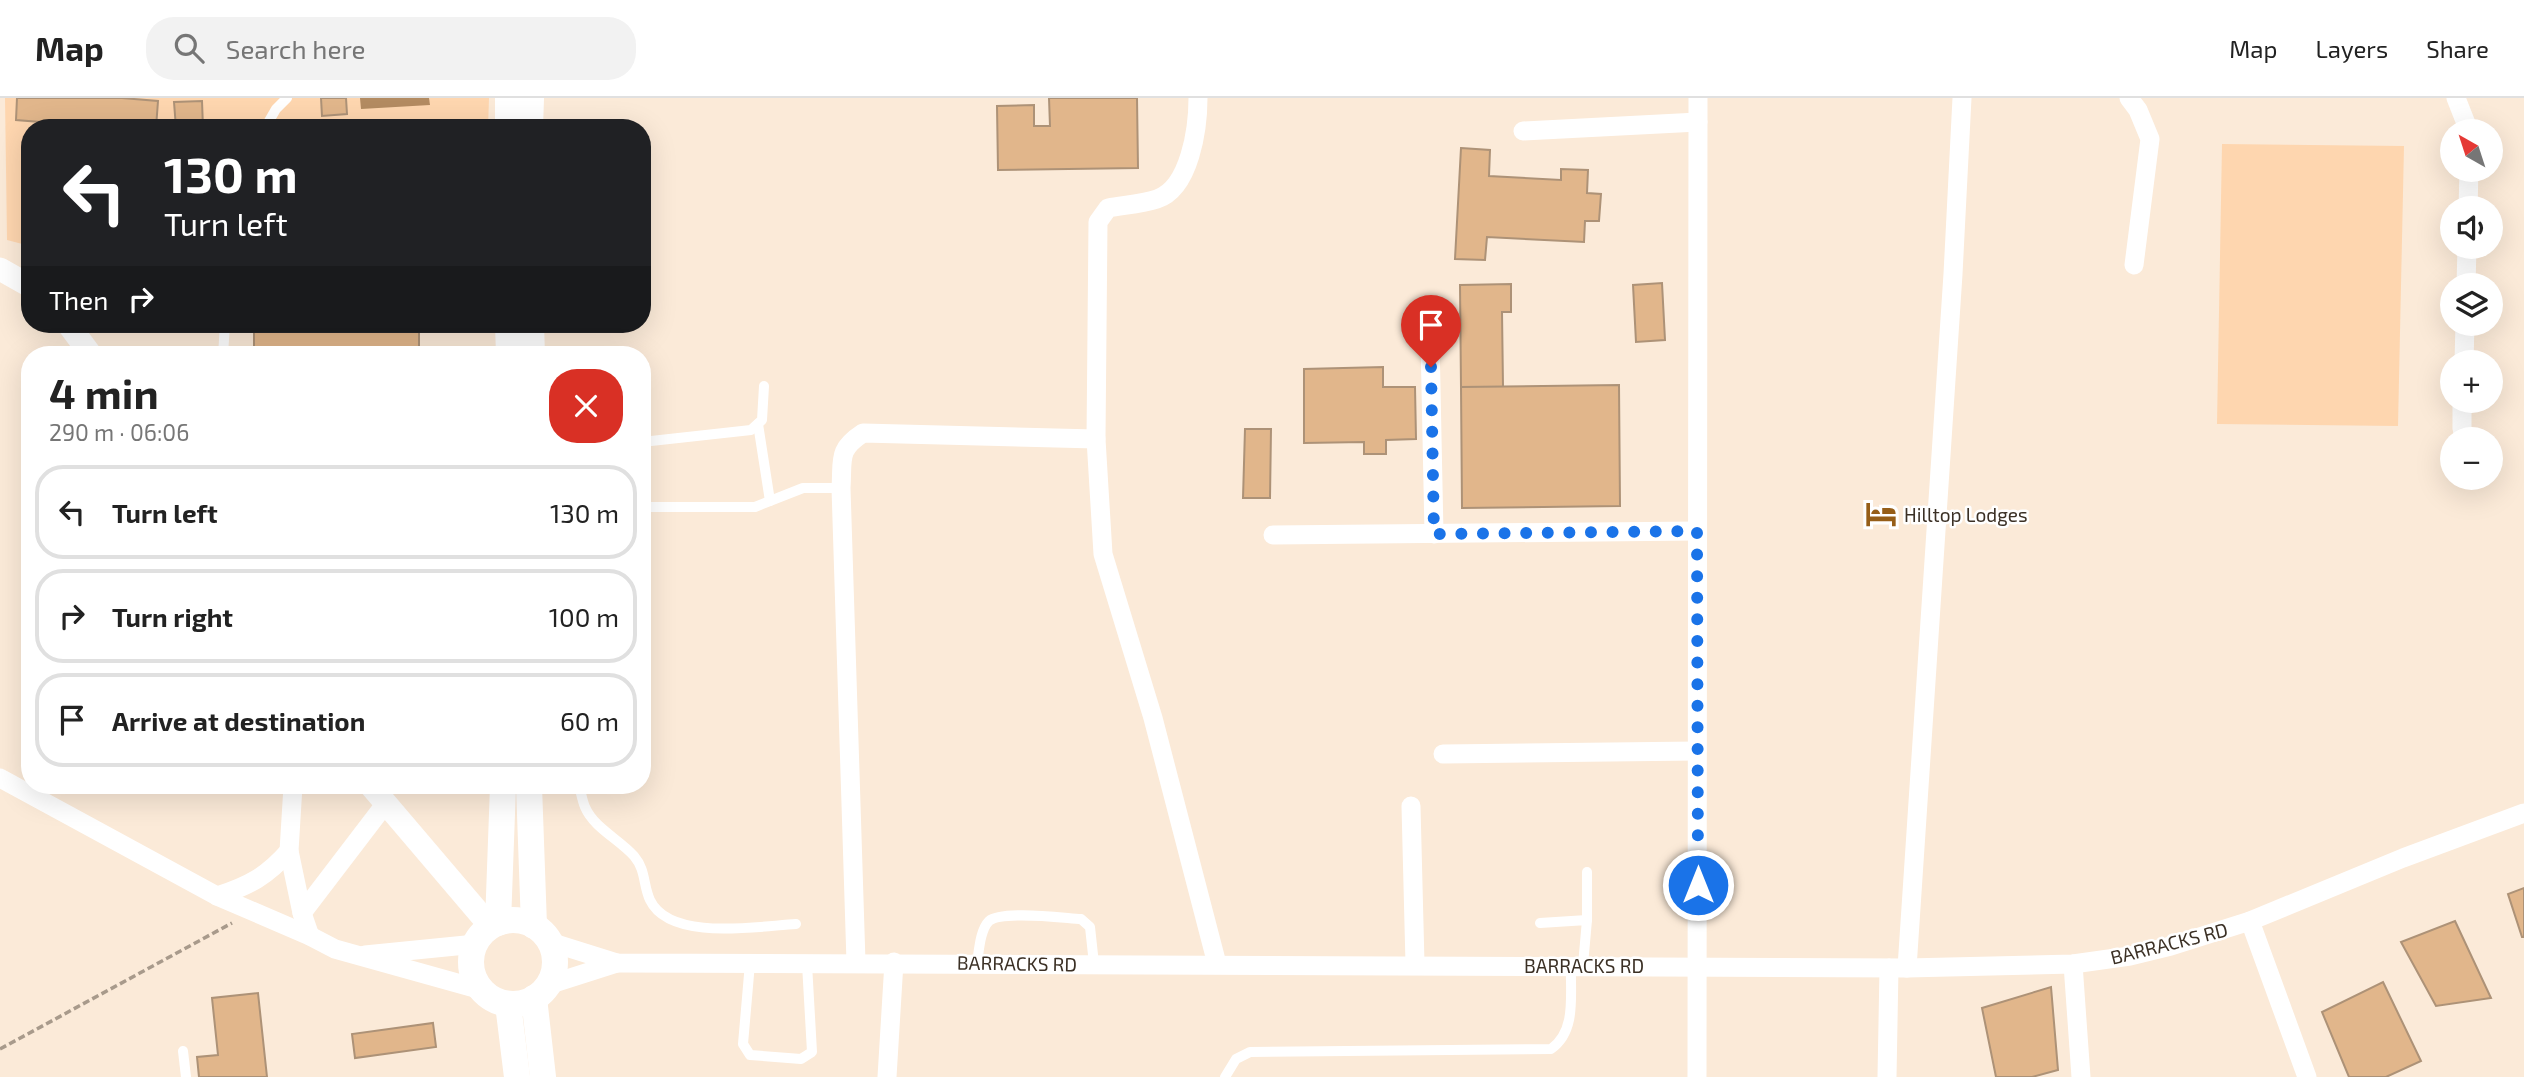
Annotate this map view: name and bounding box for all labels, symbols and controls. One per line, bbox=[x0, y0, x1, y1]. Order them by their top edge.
search box bbox=[146, 17, 636, 80]
text: Map bbox=[35, 28, 104, 68]
icon: search bbox=[170, 29, 208, 67]
text: Search here bbox=[226, 33, 365, 64]
text: Map bbox=[2229, 34, 2277, 63]
text: Layers bbox=[2315, 34, 2388, 63]
text: Share bbox=[2426, 34, 2489, 63]
north arrow bbox=[2440, 119, 2502, 182]
map controls bbox=[2440, 119, 2503, 490]
text: 130 m bbox=[164, 144, 298, 203]
icon: left bbox=[49, 147, 140, 238]
button: sound bbox=[2440, 196, 2503, 259]
text: Turn left bbox=[164, 204, 288, 242]
button: layers bbox=[2440, 273, 2503, 336]
icon: right bbox=[122, 280, 160, 318]
text: Then bbox=[49, 284, 108, 315]
pin bbox=[1401, 295, 1461, 367]
icon: arrive bbox=[1412, 306, 1450, 344]
button: + bbox=[2440, 350, 2503, 413]
text: 4 min bbox=[49, 367, 159, 417]
button: close bbox=[549, 369, 623, 443]
text: 290 m · 06:06 bbox=[49, 418, 189, 446]
button: − bbox=[2440, 427, 2503, 490]
icon: left bbox=[53, 493, 91, 531]
text: Turn left bbox=[112, 497, 218, 528]
text: 130 m bbox=[550, 497, 619, 528]
hotel icon: Hilltop Lodges bbox=[1864, 497, 1898, 531]
place label: Hilltop Lodges bbox=[1904, 503, 2028, 526]
icon: right bbox=[53, 597, 91, 635]
text: Turn right bbox=[112, 601, 233, 632]
text: 100 m bbox=[549, 601, 619, 632]
icon: arrive bbox=[53, 701, 91, 739]
text: Arrive at destination bbox=[112, 705, 365, 736]
text: 60 m bbox=[560, 705, 619, 736]
position arrow bbox=[1661, 848, 1735, 922]
street label: BARRACKS RD bbox=[2108, 917, 2230, 969]
street label: BARRACKS RD bbox=[957, 950, 1077, 976]
street label: BARRACKS RD bbox=[1524, 954, 1644, 977]

